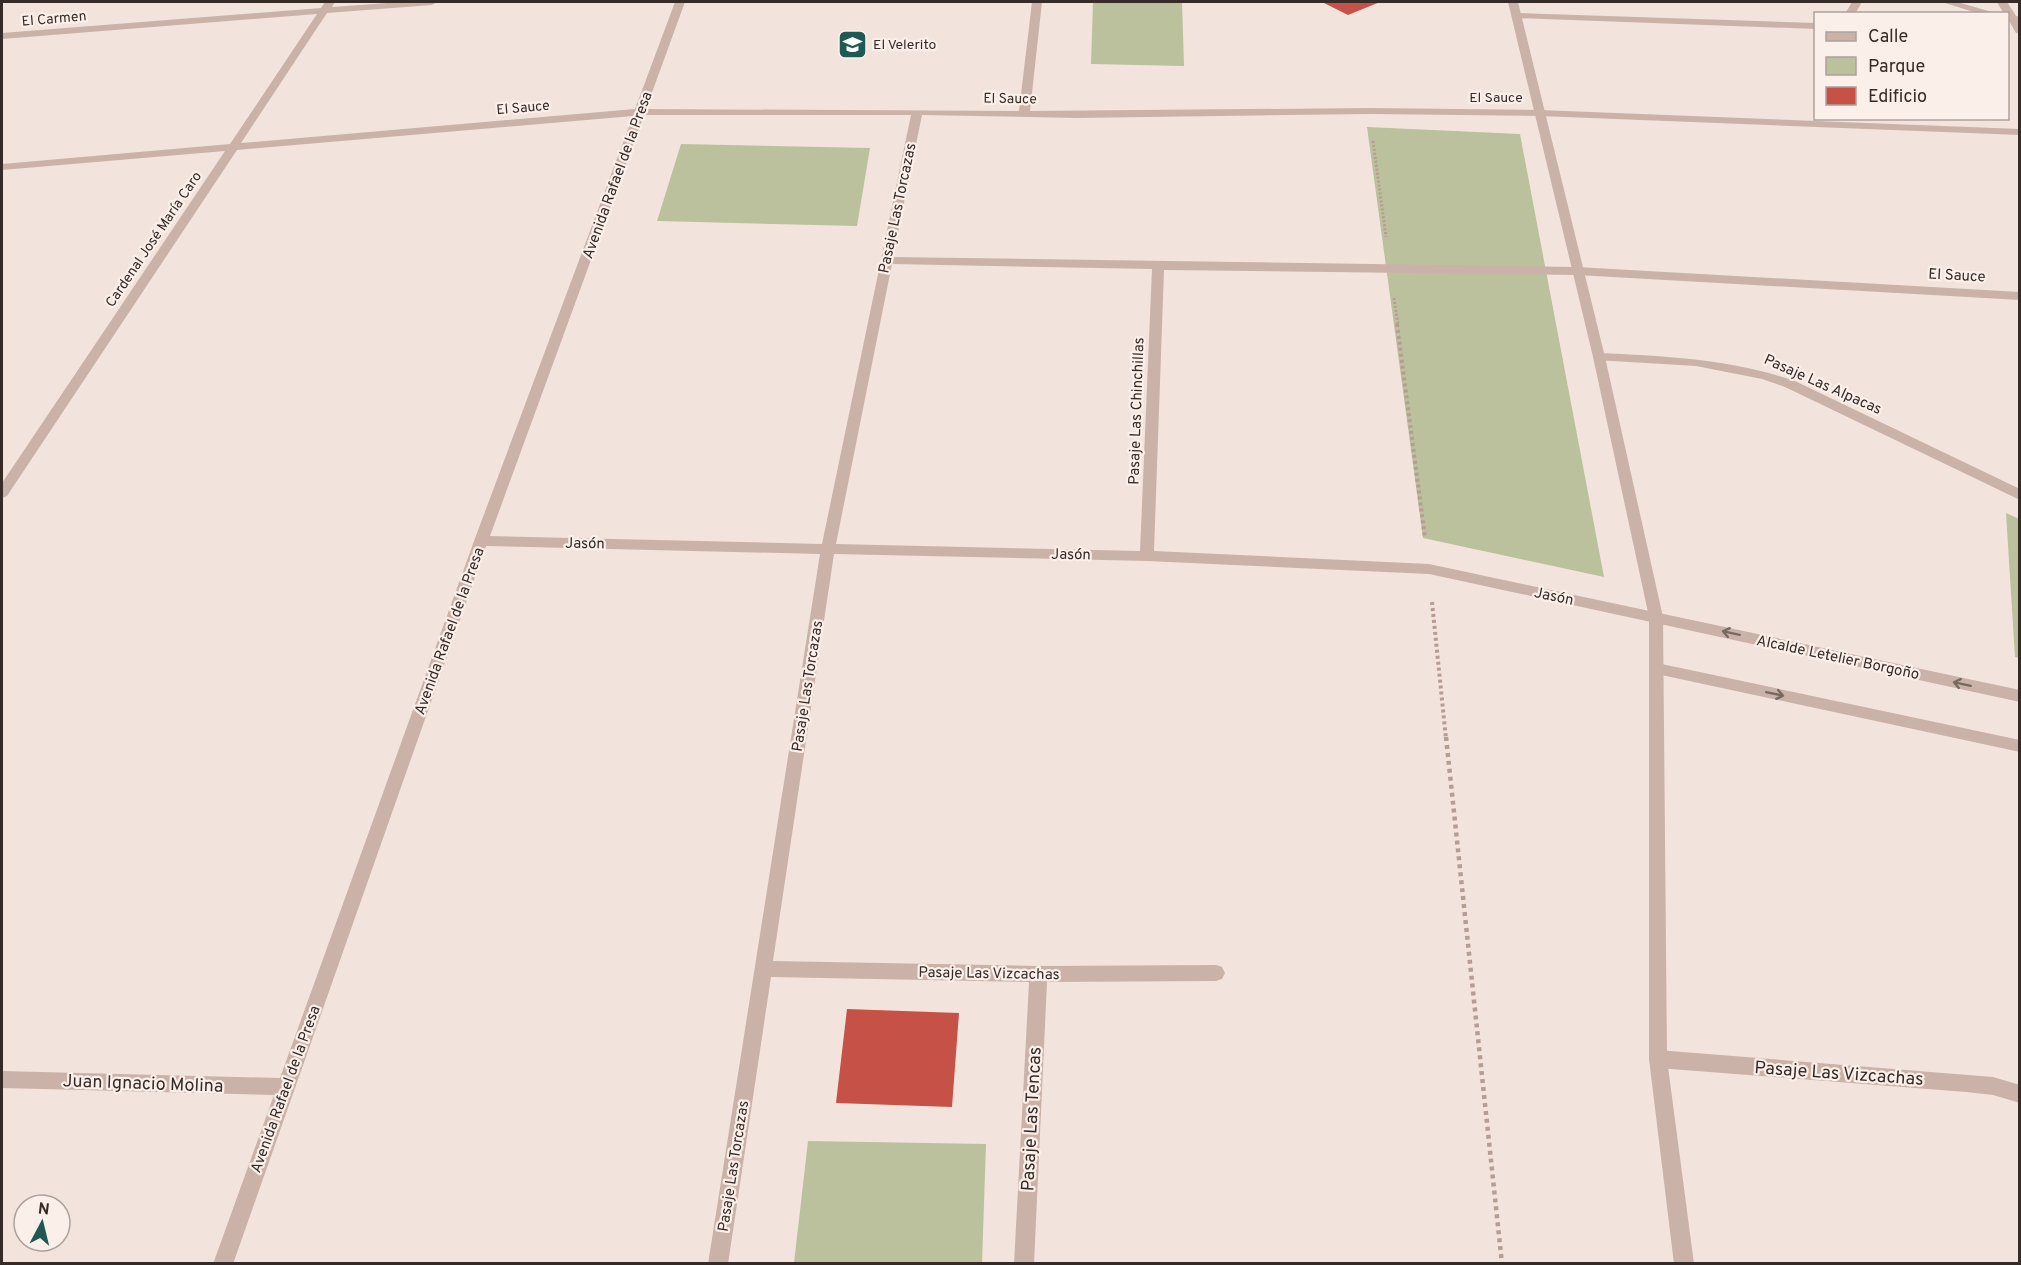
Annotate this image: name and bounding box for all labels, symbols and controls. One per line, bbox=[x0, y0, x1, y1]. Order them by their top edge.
street label: El Carmen bbox=[21, 8, 87, 31]
legend bbox=[1814, 12, 2009, 120]
text: Calle bbox=[1868, 26, 1908, 49]
school or university icon: El Velerito bbox=[836, 28, 868, 60]
place label: El Velerito bbox=[873, 37, 937, 54]
text: Parque bbox=[1868, 56, 1925, 79]
text: Edificio bbox=[1868, 86, 1927, 109]
street label: Avenida Rafael de la Presa bbox=[579, 89, 658, 262]
street label: El Sauce bbox=[1469, 90, 1523, 107]
street label: El Sauce bbox=[983, 91, 1037, 108]
street label: El Sauce bbox=[496, 98, 551, 119]
street label: Pasaje Las Torcazas bbox=[875, 141, 922, 275]
street label: Cardenal José María Caro bbox=[103, 169, 206, 311]
street label: El Sauce bbox=[1928, 266, 1986, 287]
street label: Pasaje Las Chinchillas bbox=[1125, 337, 1150, 485]
street label: Pasaje Las Alpacas bbox=[1760, 351, 1884, 420]
street label: Jasón bbox=[565, 535, 605, 554]
street label: Avenida Rafael de la Presa bbox=[411, 545, 490, 718]
street label: Jasón bbox=[1051, 546, 1091, 565]
street label: Jasón bbox=[1532, 584, 1575, 611]
street label: Pasaje Las Torcazas bbox=[789, 619, 828, 753]
one-way arrow bbox=[1722, 627, 1741, 639]
street label: Alcalde Letelier Borgoño bbox=[1755, 632, 1921, 685]
one-way arrow bbox=[1953, 678, 1973, 689]
one-way arrow bbox=[1765, 689, 1785, 700]
street label: Pasaje Las Vizcachas bbox=[918, 964, 1060, 985]
street label: Avenida Rafael de la Presa bbox=[247, 1003, 326, 1176]
street label: Pasaje Las Tencas bbox=[1017, 1046, 1048, 1192]
street label: Pasaje Las Vizcachas bbox=[1753, 1057, 1924, 1092]
street label: Juan Ignacio Molina bbox=[62, 1070, 224, 1099]
street label: Pasaje Las Torcazas bbox=[715, 1099, 754, 1233]
north arrow bbox=[12, 1193, 72, 1253]
text: N bbox=[37, 1199, 51, 1221]

